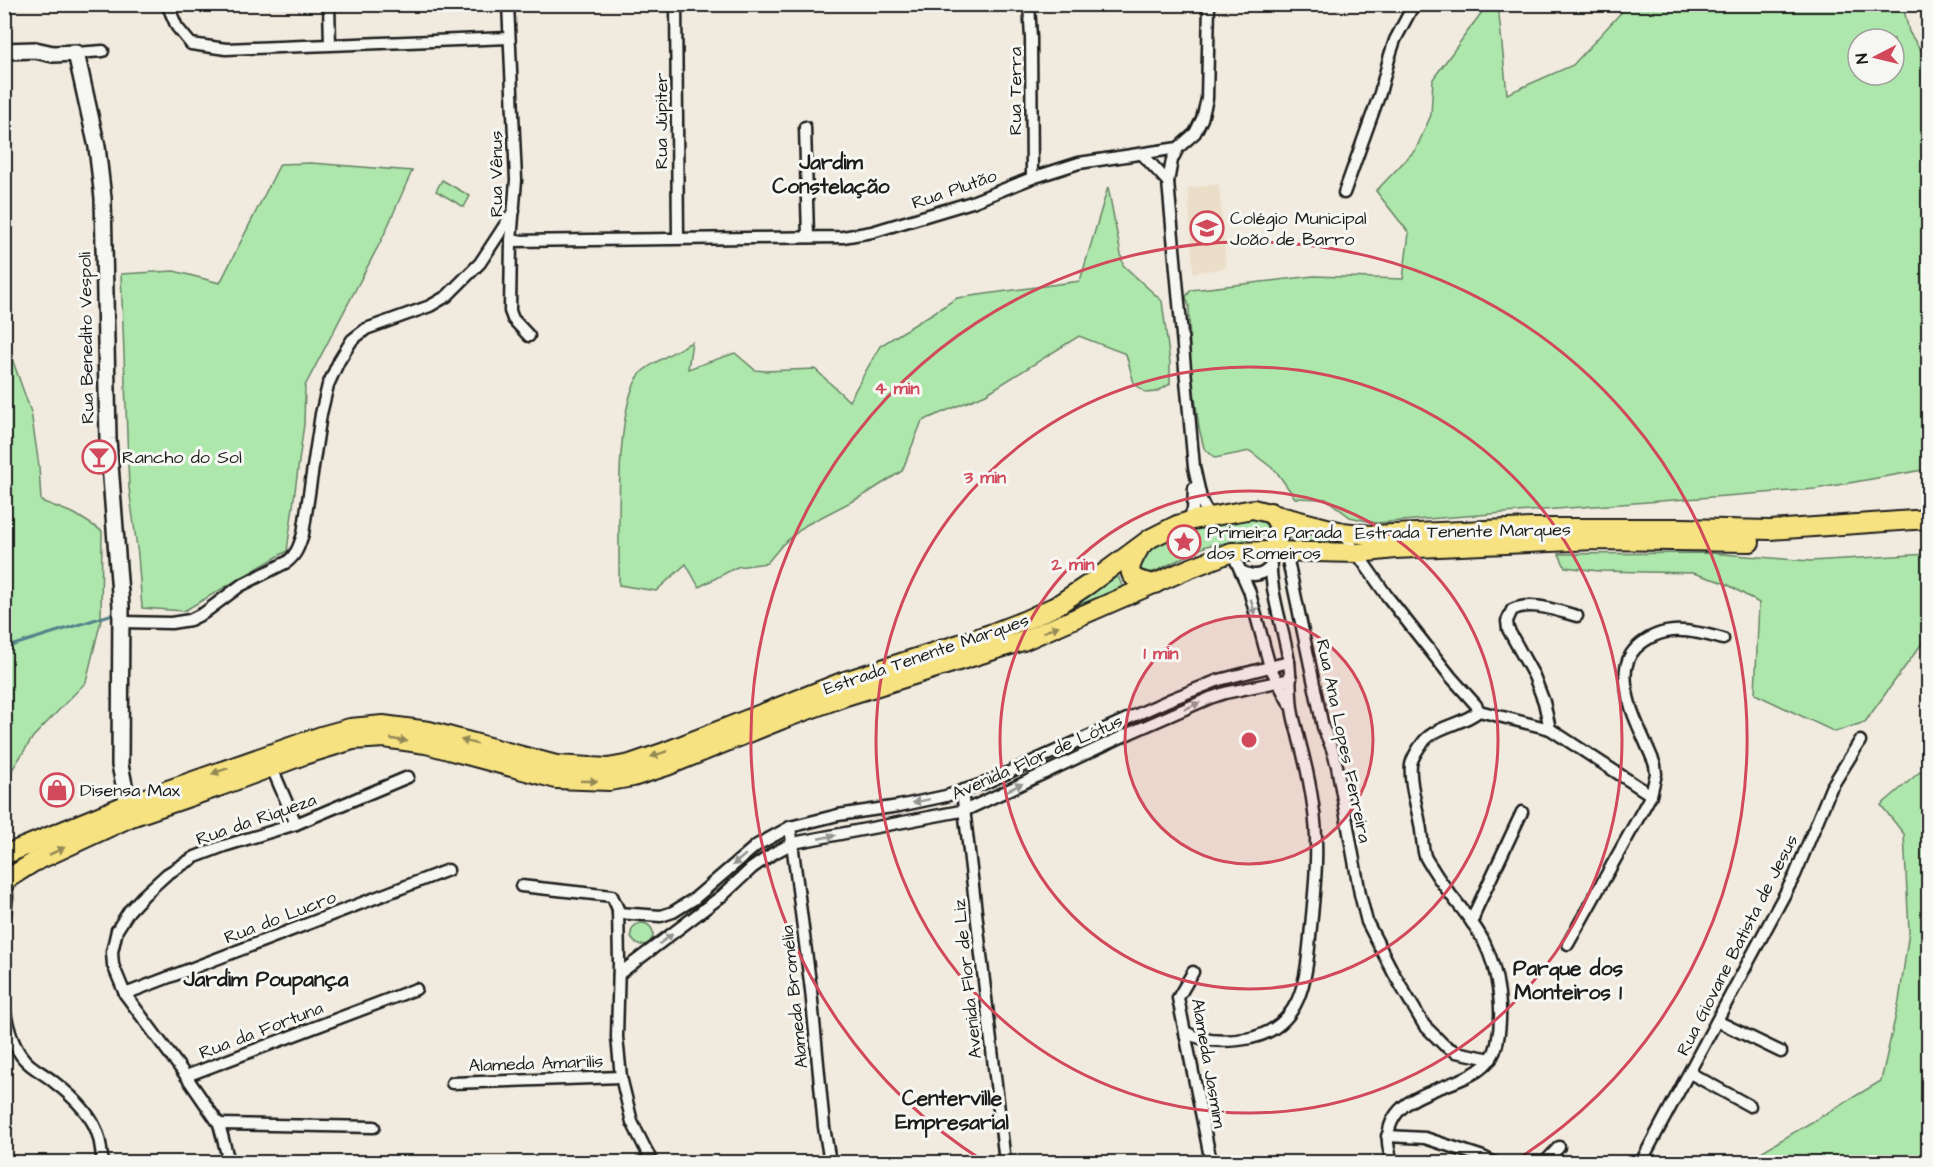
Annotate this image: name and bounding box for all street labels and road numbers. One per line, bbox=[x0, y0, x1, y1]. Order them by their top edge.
street label: Rua Terra bbox=[1003, 47, 1028, 135]
street label: Rua Júpiter bbox=[649, 73, 674, 169]
street label: Rua Vênus bbox=[484, 131, 509, 217]
street label: Rua Plutão bbox=[908, 163, 1000, 216]
street label: Rua Benedito Vespoli bbox=[72, 252, 100, 424]
street label: Estrada Tenente Marques bbox=[1355, 517, 1571, 546]
street label: Estrada Tenente Marques bbox=[820, 608, 1032, 701]
street label: Rua Ana Lopes Ferreira bbox=[1310, 637, 1377, 845]
street label: Avenida Flor de Lótus bbox=[948, 708, 1127, 806]
street label: Rua da Riqueza bbox=[193, 787, 320, 852]
street label: Rua Giovane Batista de Jesus bbox=[1671, 830, 1804, 1060]
street label: Rua do Lucro bbox=[221, 885, 340, 950]
street label: Avenida Flor de Liz bbox=[947, 898, 988, 1060]
street label: Alameda Bromélia bbox=[775, 924, 814, 1070]
street label: Rua da Fortuna bbox=[196, 995, 327, 1066]
street label: Alameda Jasmim bbox=[1185, 996, 1232, 1130]
street label: Alameda Amarilis bbox=[468, 1049, 604, 1078]

